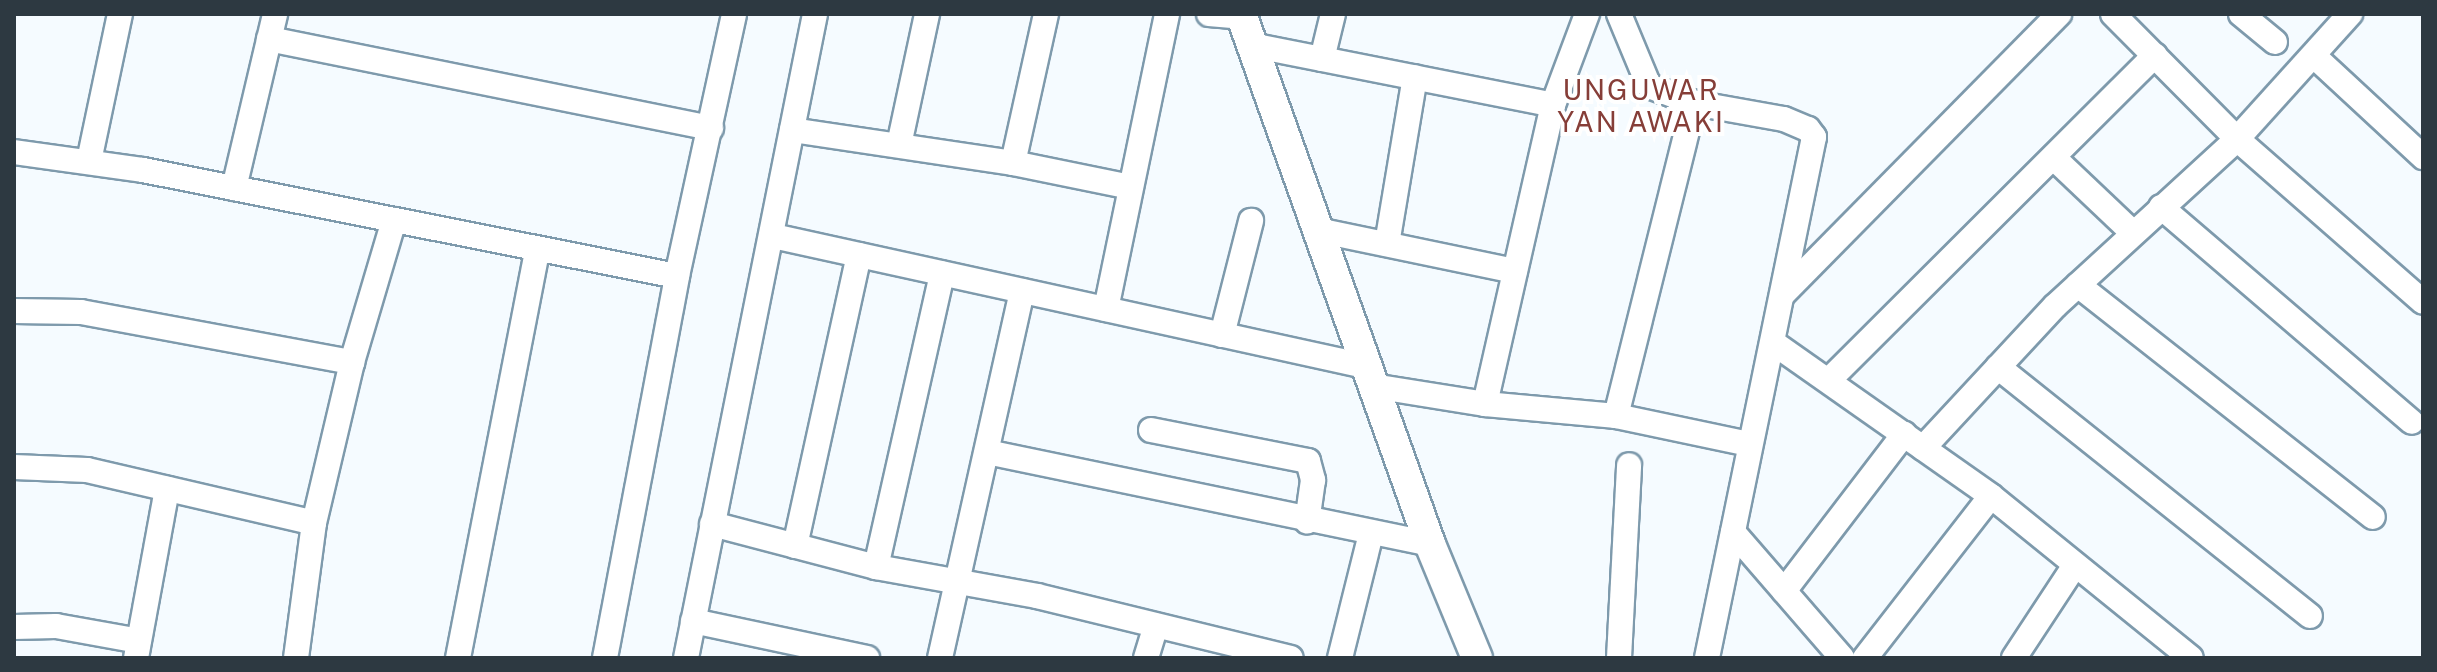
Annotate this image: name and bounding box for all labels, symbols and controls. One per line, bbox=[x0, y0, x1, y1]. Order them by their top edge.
district label: UNGUWAR YAN AWAKI bbox=[1557, 73, 1725, 139]

